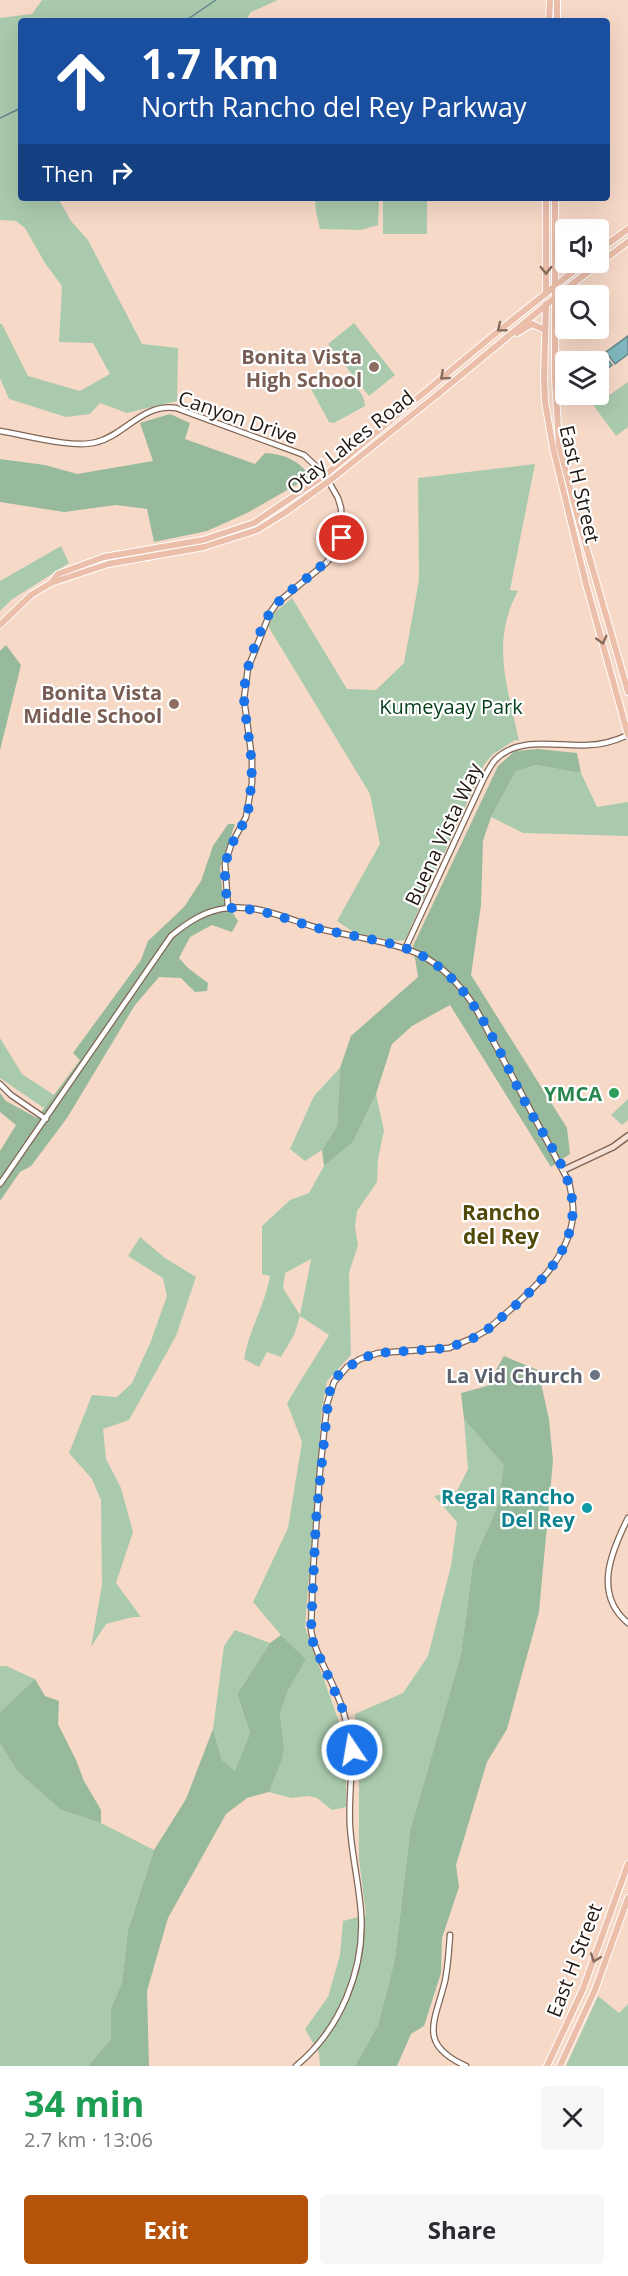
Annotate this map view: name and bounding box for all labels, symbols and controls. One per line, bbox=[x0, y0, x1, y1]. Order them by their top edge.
text: 1.7 km bbox=[141, 34, 279, 91]
icon: ahead bbox=[42, 42, 120, 120]
text: North Rancho del Rey Parkway bbox=[141, 88, 527, 125]
icon: right bbox=[105, 156, 138, 189]
text: Then bbox=[42, 158, 93, 188]
map controls bbox=[555, 219, 609, 405]
button: sound bbox=[555, 219, 609, 273]
one-way arrow bbox=[540, 265, 552, 274]
button: search bbox=[555, 285, 609, 339]
one-way arrow bbox=[497, 321, 508, 332]
place label: Bonita Vista High School bbox=[241, 343, 362, 393]
button: layers bbox=[555, 351, 609, 405]
marker: Bonita Vista High School bbox=[367, 360, 381, 374]
one-way arrow bbox=[440, 369, 451, 380]
street label: Canyon Drive bbox=[175, 384, 301, 450]
street label: Otay Lakes Road bbox=[281, 384, 419, 500]
street label: East H Street bbox=[553, 423, 607, 545]
pin bbox=[316, 512, 367, 563]
icon: arrive bbox=[325, 521, 358, 554]
one-way arrow bbox=[595, 634, 607, 645]
place label: Bonita Vista Middle School bbox=[23, 679, 162, 729]
park label: Kumeyaay Park bbox=[379, 693, 523, 720]
marker: Bonita Vista Middle School bbox=[167, 697, 181, 711]
street label: Buena Vista Way bbox=[398, 757, 488, 910]
place label: YMCA bbox=[544, 1080, 602, 1107]
marker: YMCA bbox=[607, 1086, 621, 1100]
district label: Rancho del Rey bbox=[462, 1198, 540, 1250]
place label: La Vid Church bbox=[446, 1362, 583, 1389]
marker: La Vid Church bbox=[588, 1368, 602, 1382]
place label: Regal Rancho Del Rey bbox=[441, 1483, 576, 1533]
marker: Regal Rancho Del Rey bbox=[580, 1501, 594, 1515]
position arrow bbox=[320, 1718, 384, 1782]
street label: East H Street bbox=[540, 1899, 608, 2021]
one-way arrow bbox=[590, 1952, 602, 1963]
text: 34 min bbox=[24, 2079, 145, 2128]
button: close bbox=[541, 2086, 604, 2149]
text: 2.7 km · 13:06 bbox=[24, 2126, 153, 2153]
button: Exit bbox=[24, 2195, 308, 2264]
button: Share bbox=[320, 2195, 604, 2264]

